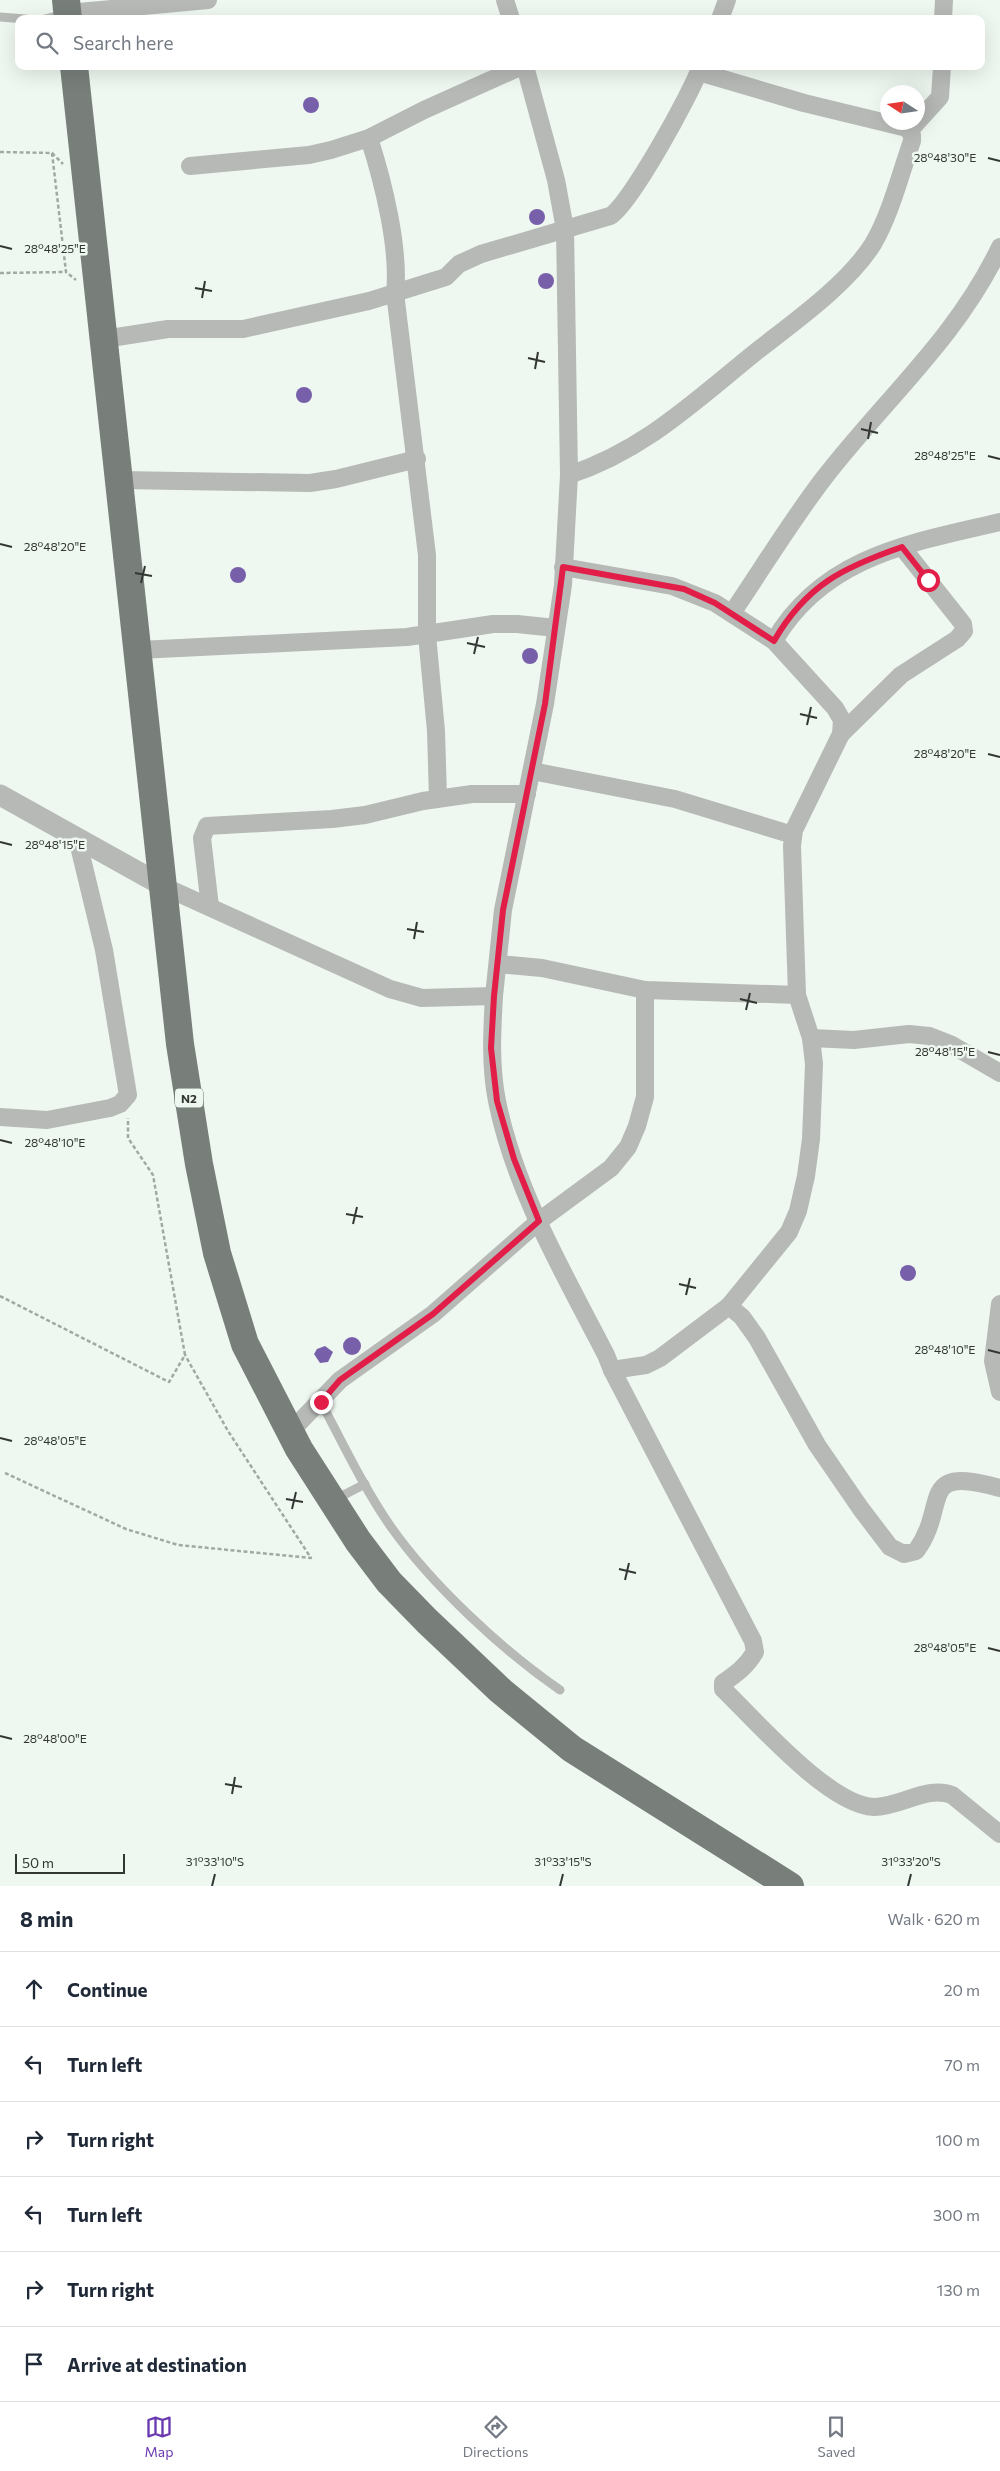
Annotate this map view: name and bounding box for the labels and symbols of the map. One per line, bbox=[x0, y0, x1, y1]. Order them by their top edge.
north arrow bbox=[880, 85, 925, 130]
text: 28°48'30"E bbox=[914, 150, 976, 164]
text: 28°48'25"E bbox=[24, 241, 86, 255]
text: 28°48'25"E bbox=[914, 448, 976, 462]
text: 28°48'20"E bbox=[24, 539, 86, 553]
route start bbox=[917, 569, 940, 592]
text: 28°48'20"E bbox=[914, 746, 976, 760]
text: 28°48'15"E bbox=[25, 837, 85, 851]
text: 28°48'15"E bbox=[915, 1044, 975, 1058]
road number: N2 bbox=[175, 1088, 203, 1108]
text: 28°48'10"E bbox=[25, 1135, 85, 1149]
text: 28°48'10"E bbox=[915, 1342, 975, 1356]
route end bbox=[310, 1391, 333, 1414]
text: 28°48'05"E bbox=[24, 1433, 86, 1447]
text: 28°48'05"E bbox=[914, 1640, 976, 1654]
text: 28°48'00"E bbox=[23, 1731, 87, 1745]
scale bar bbox=[15, 1851, 125, 1874]
text: 31°33'10"S bbox=[186, 1854, 244, 1868]
text: 31°33'15"S bbox=[534, 1854, 592, 1868]
text: 31°33'20"S bbox=[881, 1854, 941, 1868]

